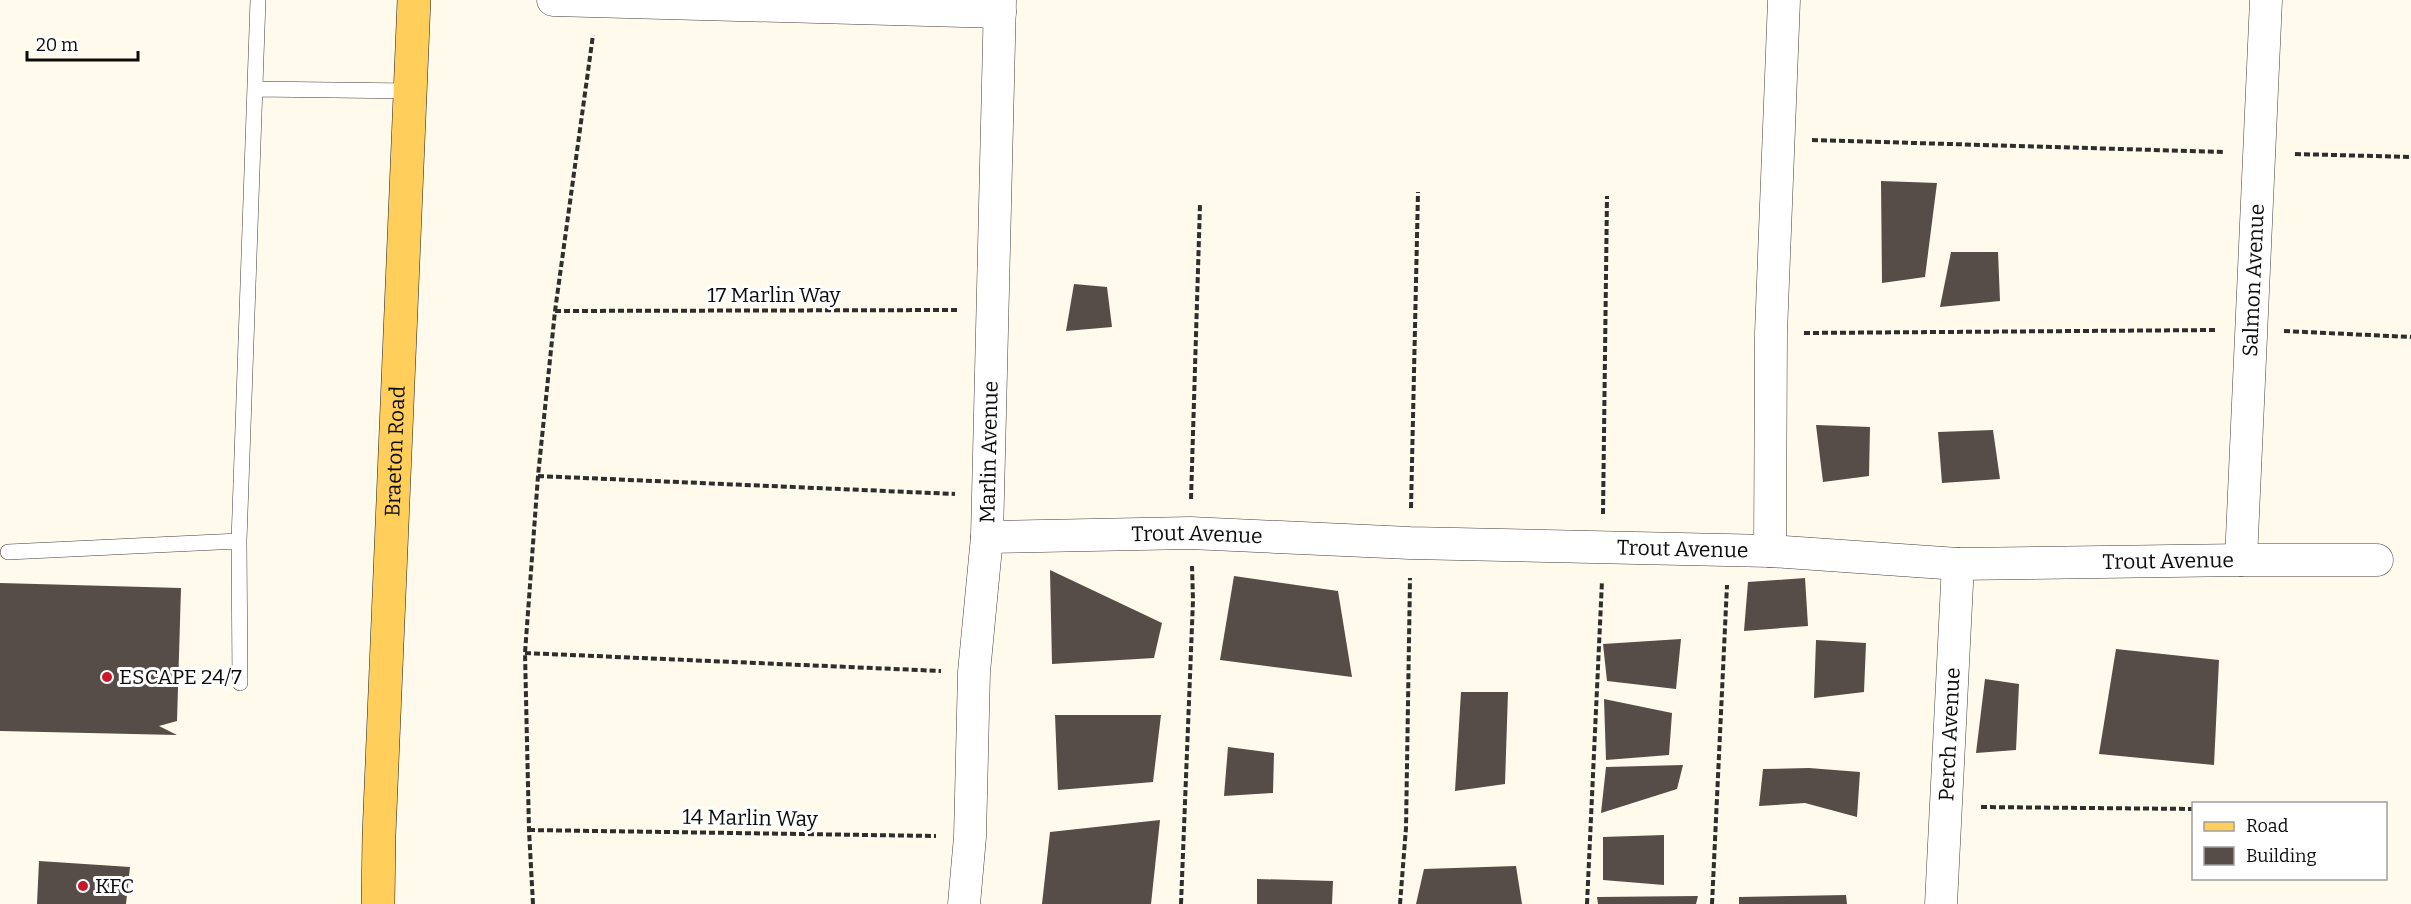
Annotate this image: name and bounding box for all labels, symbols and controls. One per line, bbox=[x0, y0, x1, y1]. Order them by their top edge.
scale bar bbox=[27, 24, 138, 62]
text: 20 m bbox=[36, 34, 78, 56]
street label: Salmon Avenue bbox=[2237, 203, 2270, 357]
street label: 17 Marlin Way bbox=[707, 282, 842, 308]
street label: Marlin Avenue bbox=[974, 380, 1004, 524]
street label: Braeton Road bbox=[379, 385, 411, 517]
street label: Trout Avenue bbox=[1131, 520, 1263, 549]
street label: Trout Avenue bbox=[1617, 535, 1749, 564]
street label: Trout Avenue bbox=[2102, 547, 2234, 575]
place label: ESCAPE 24/7 bbox=[119, 664, 242, 690]
street label: Perch Avenue bbox=[1933, 667, 1966, 802]
marker: ESCAPE 24/7 bbox=[100, 670, 114, 684]
legend bbox=[2192, 802, 2387, 880]
street label: 14 Marlin Way bbox=[682, 804, 819, 832]
text: Road bbox=[2246, 815, 2289, 837]
text: Building bbox=[2246, 845, 2317, 867]
place label: KFC bbox=[95, 873, 134, 899]
marker: KFC bbox=[76, 879, 90, 893]

